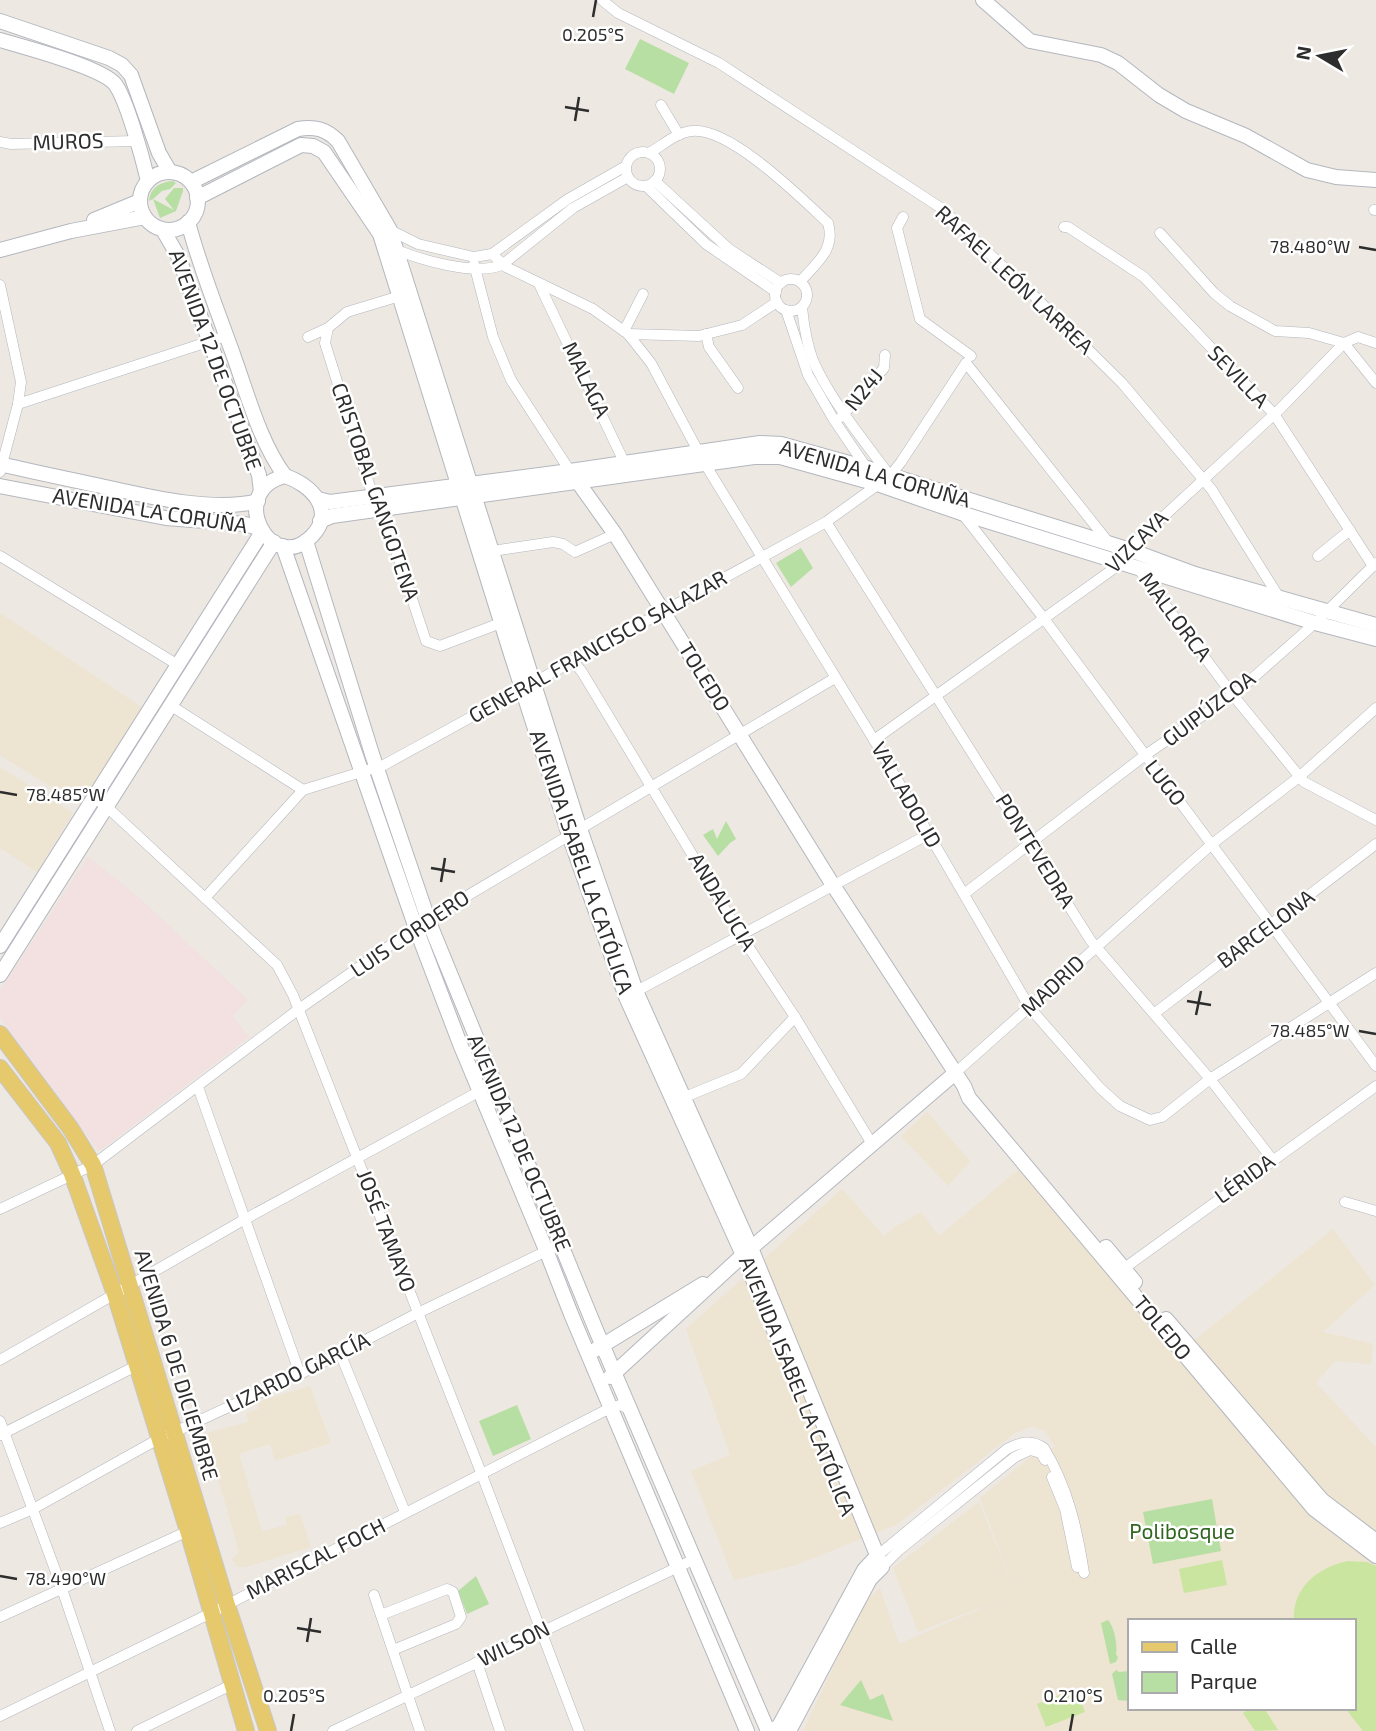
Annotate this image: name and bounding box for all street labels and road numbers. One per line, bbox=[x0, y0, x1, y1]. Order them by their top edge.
street label: MUROS bbox=[32, 127, 104, 154]
street label: RAFAEL LEÓN LARREA bbox=[931, 199, 1099, 359]
street label: AVENIDA 12 DE OCTUBRE bbox=[165, 246, 268, 473]
street label: MALAGA bbox=[558, 337, 616, 421]
street label: SEVILLA bbox=[1204, 340, 1275, 412]
street label: N24J bbox=[838, 363, 887, 415]
street label: CRISTOBAL GANGOTENA bbox=[327, 379, 426, 604]
street label: AVENIDA LA CORUÑA bbox=[777, 433, 974, 512]
street label: AVENIDA LA CORUÑA bbox=[51, 482, 249, 537]
street label: VIZCAYA bbox=[1100, 505, 1172, 577]
street label: GENERAL FRANCISCO SALAZAR bbox=[464, 564, 731, 727]
street label: MALLORCA bbox=[1135, 567, 1218, 665]
street label: TOLEDO bbox=[674, 637, 736, 715]
street label: GUIPÚZCOA bbox=[1157, 665, 1259, 751]
street label: AVENIDA ISABEL LA CATÓLICA bbox=[525, 726, 639, 997]
street label: VALLADOLID bbox=[867, 737, 948, 852]
street label: LUGO bbox=[1140, 754, 1192, 810]
street label: PONTEVEDRA bbox=[991, 789, 1081, 912]
street label: ANDALUCIA bbox=[684, 848, 762, 955]
street label: BARCELONA bbox=[1212, 883, 1319, 972]
street label: LUIS CORDERO bbox=[345, 884, 473, 982]
street label: MADRID bbox=[1015, 949, 1089, 1021]
street label: AVENIDA 12 DE OCTUBRE bbox=[463, 1030, 578, 1255]
street label: LÉRIDA bbox=[1209, 1148, 1279, 1208]
street label: JOSÉ TAMAYO bbox=[353, 1166, 422, 1295]
street label: AVENIDA 6 DE DICIEMBRE bbox=[130, 1246, 225, 1483]
street label: AVENIDA ISABEL LA CATÓLICA bbox=[735, 1252, 862, 1519]
street label: TOLEDO bbox=[1129, 1290, 1197, 1364]
street label: LIZARDO GARCÍA bbox=[221, 1326, 373, 1417]
street label: MARISCAL FOCH bbox=[241, 1512, 389, 1604]
street label: WILSON bbox=[473, 1615, 553, 1671]

